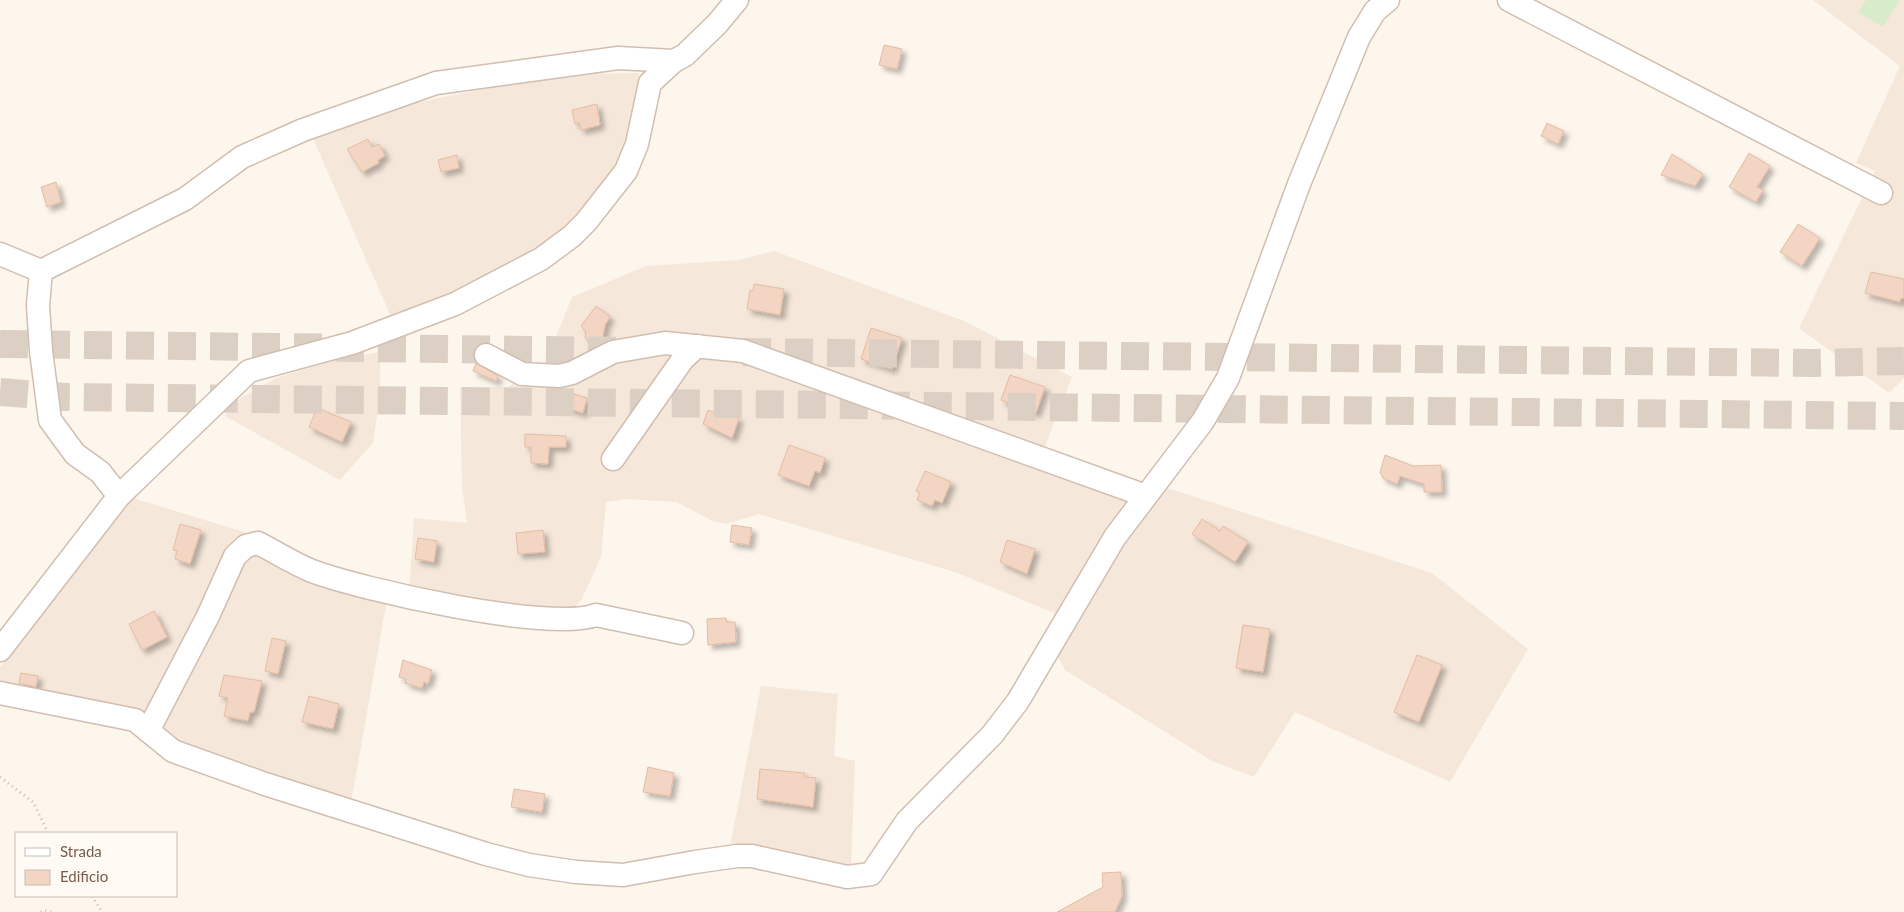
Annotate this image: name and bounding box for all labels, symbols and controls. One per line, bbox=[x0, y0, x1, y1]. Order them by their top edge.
legend bbox=[15, 832, 178, 897]
text: Strada bbox=[60, 842, 102, 860]
text: Edificio bbox=[60, 867, 108, 885]

